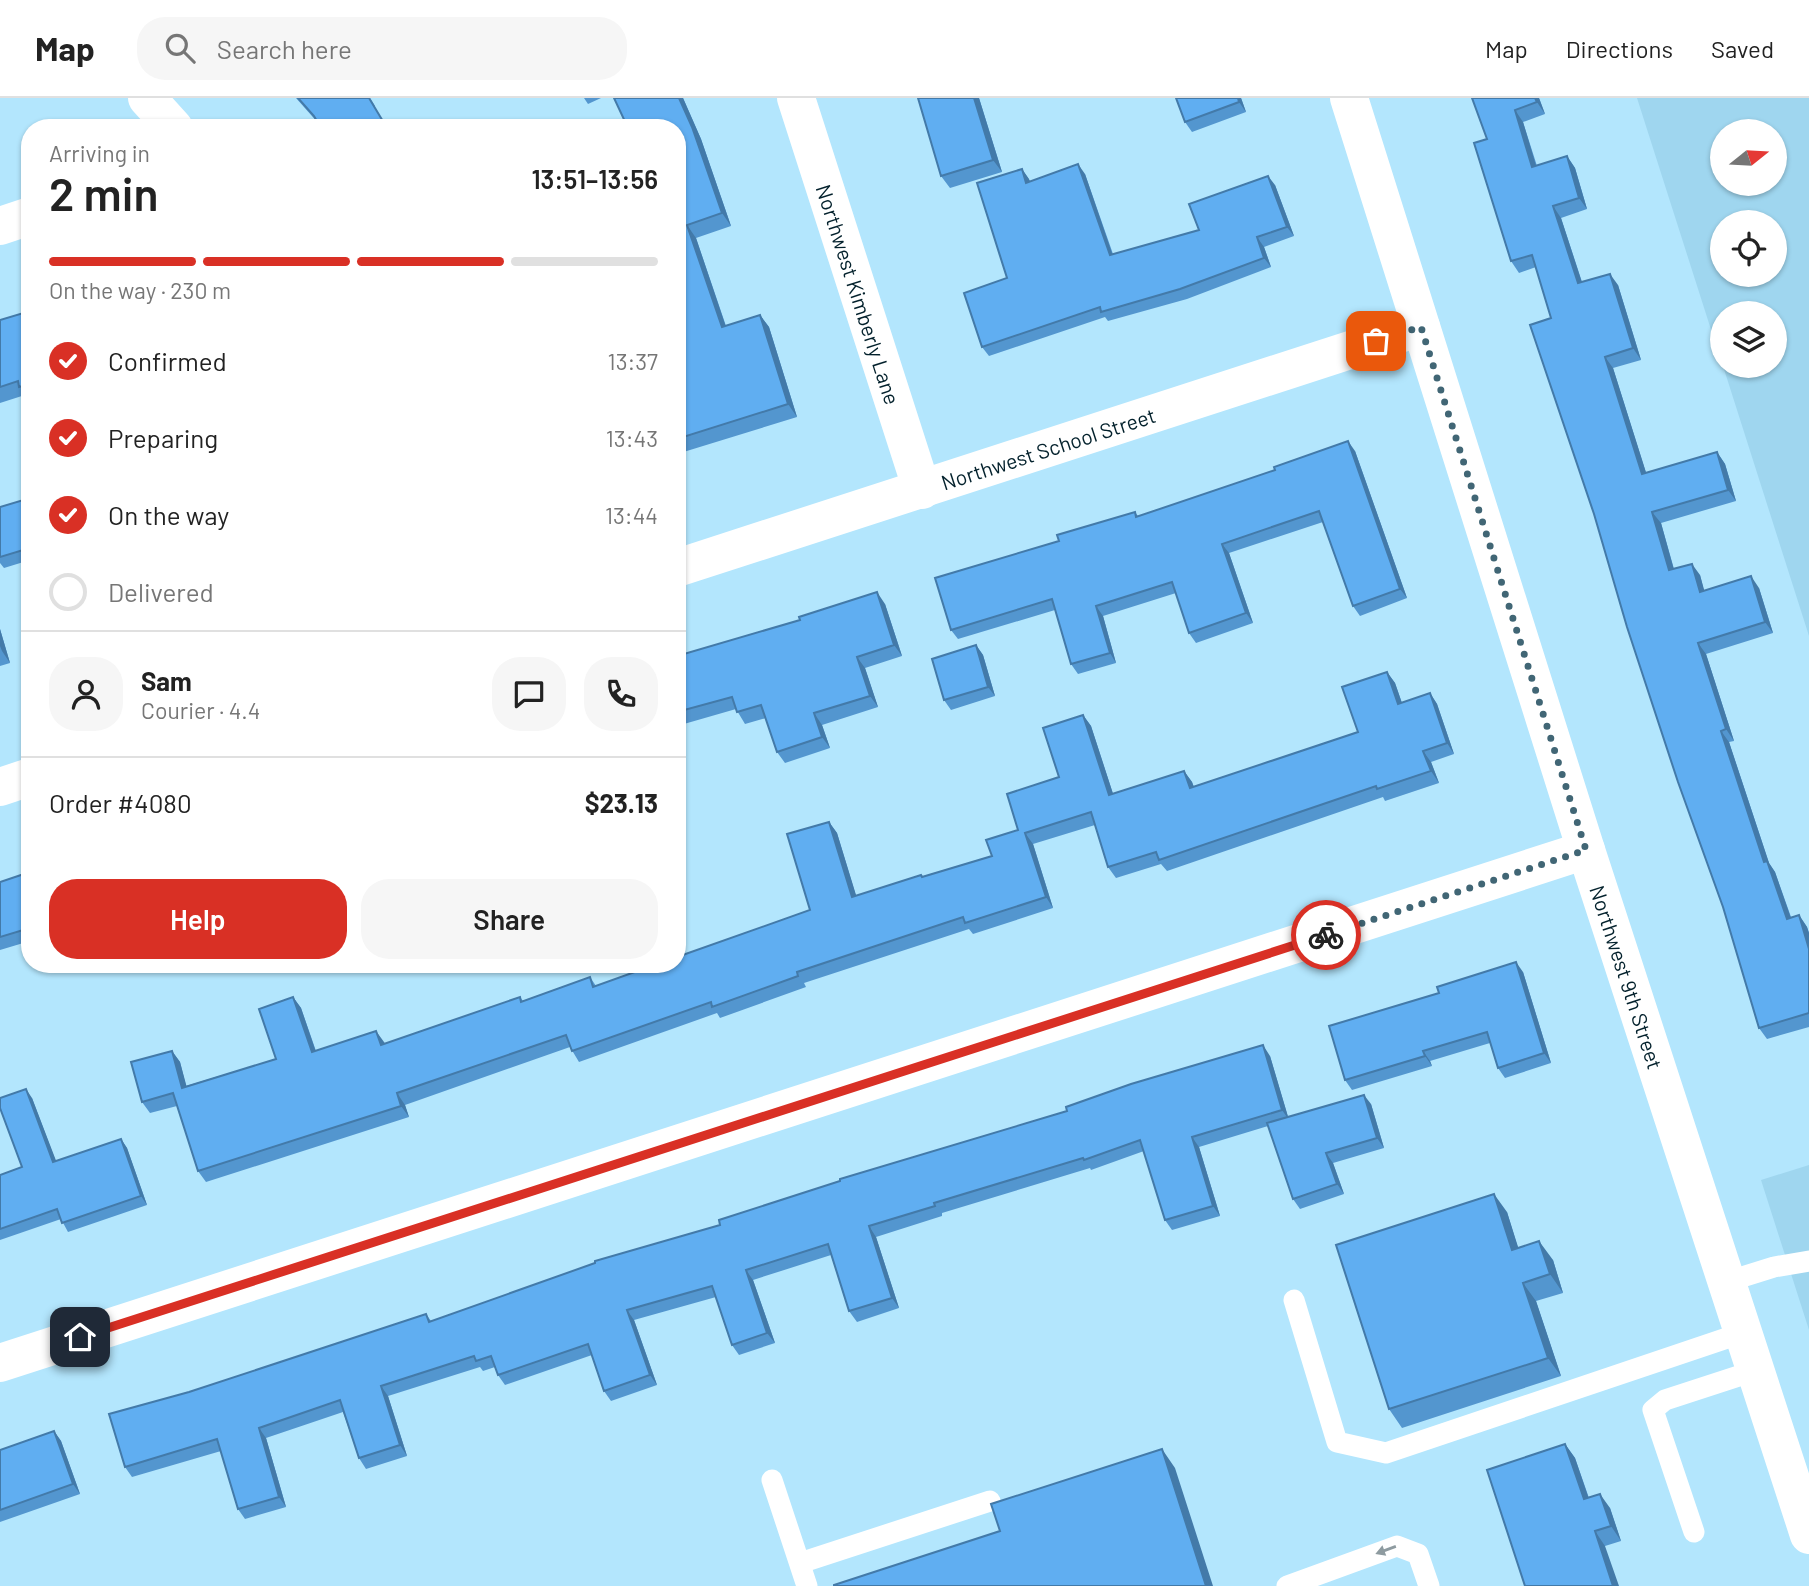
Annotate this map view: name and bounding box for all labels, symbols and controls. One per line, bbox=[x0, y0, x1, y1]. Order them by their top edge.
search box bbox=[137, 17, 627, 80]
text: Map bbox=[35, 28, 95, 68]
icon: search bbox=[161, 29, 199, 67]
text: Search here bbox=[217, 33, 352, 64]
text: Map bbox=[1485, 34, 1528, 63]
text: Directions bbox=[1566, 34, 1673, 63]
text: Saved bbox=[1711, 34, 1774, 63]
north arrow bbox=[1710, 119, 1787, 196]
map controls bbox=[1710, 119, 1787, 378]
text: Arriving in bbox=[49, 139, 150, 167]
text: 13:51–13:56 bbox=[531, 163, 658, 194]
text: 2 min bbox=[49, 165, 158, 220]
street label: Northwest Kimberly Lane bbox=[812, 181, 906, 407]
button: locate bbox=[1710, 210, 1787, 287]
text: On the way · 230 m bbox=[49, 276, 231, 304]
button: layers bbox=[1710, 301, 1787, 378]
pin bbox=[1346, 311, 1406, 371]
icon: bag bbox=[1357, 322, 1395, 360]
icon: check bbox=[49, 342, 87, 380]
text: Confirmed bbox=[108, 345, 227, 376]
text: 13:37 bbox=[608, 347, 658, 375]
street label: Northwest School Street bbox=[938, 401, 1158, 494]
icon: check bbox=[49, 419, 87, 457]
text: Preparing bbox=[108, 422, 218, 453]
text: 13:43 bbox=[606, 424, 658, 452]
icon: check bbox=[49, 496, 87, 534]
text: On the way bbox=[108, 499, 229, 530]
text: 13:44 bbox=[605, 501, 658, 529]
text: Delivered bbox=[108, 576, 214, 607]
button: person bbox=[49, 657, 123, 731]
button: chat bbox=[492, 657, 566, 731]
button: phone bbox=[584, 657, 658, 731]
text: Sam bbox=[141, 665, 192, 696]
text: Courier · 4.4 bbox=[141, 696, 260, 724]
text: Order #4080 bbox=[49, 787, 192, 818]
text: $23.13 bbox=[585, 787, 658, 818]
button: Help bbox=[49, 879, 347, 959]
button: Share bbox=[361, 879, 658, 959]
street label: Northwest 9th Street bbox=[1586, 882, 1669, 1072]
courier bbox=[1291, 900, 1361, 970]
icon: bike bbox=[1307, 916, 1345, 954]
pin bbox=[50, 1307, 110, 1367]
icon: home bbox=[61, 1318, 99, 1356]
one-way arrow bbox=[1375, 1545, 1396, 1556]

